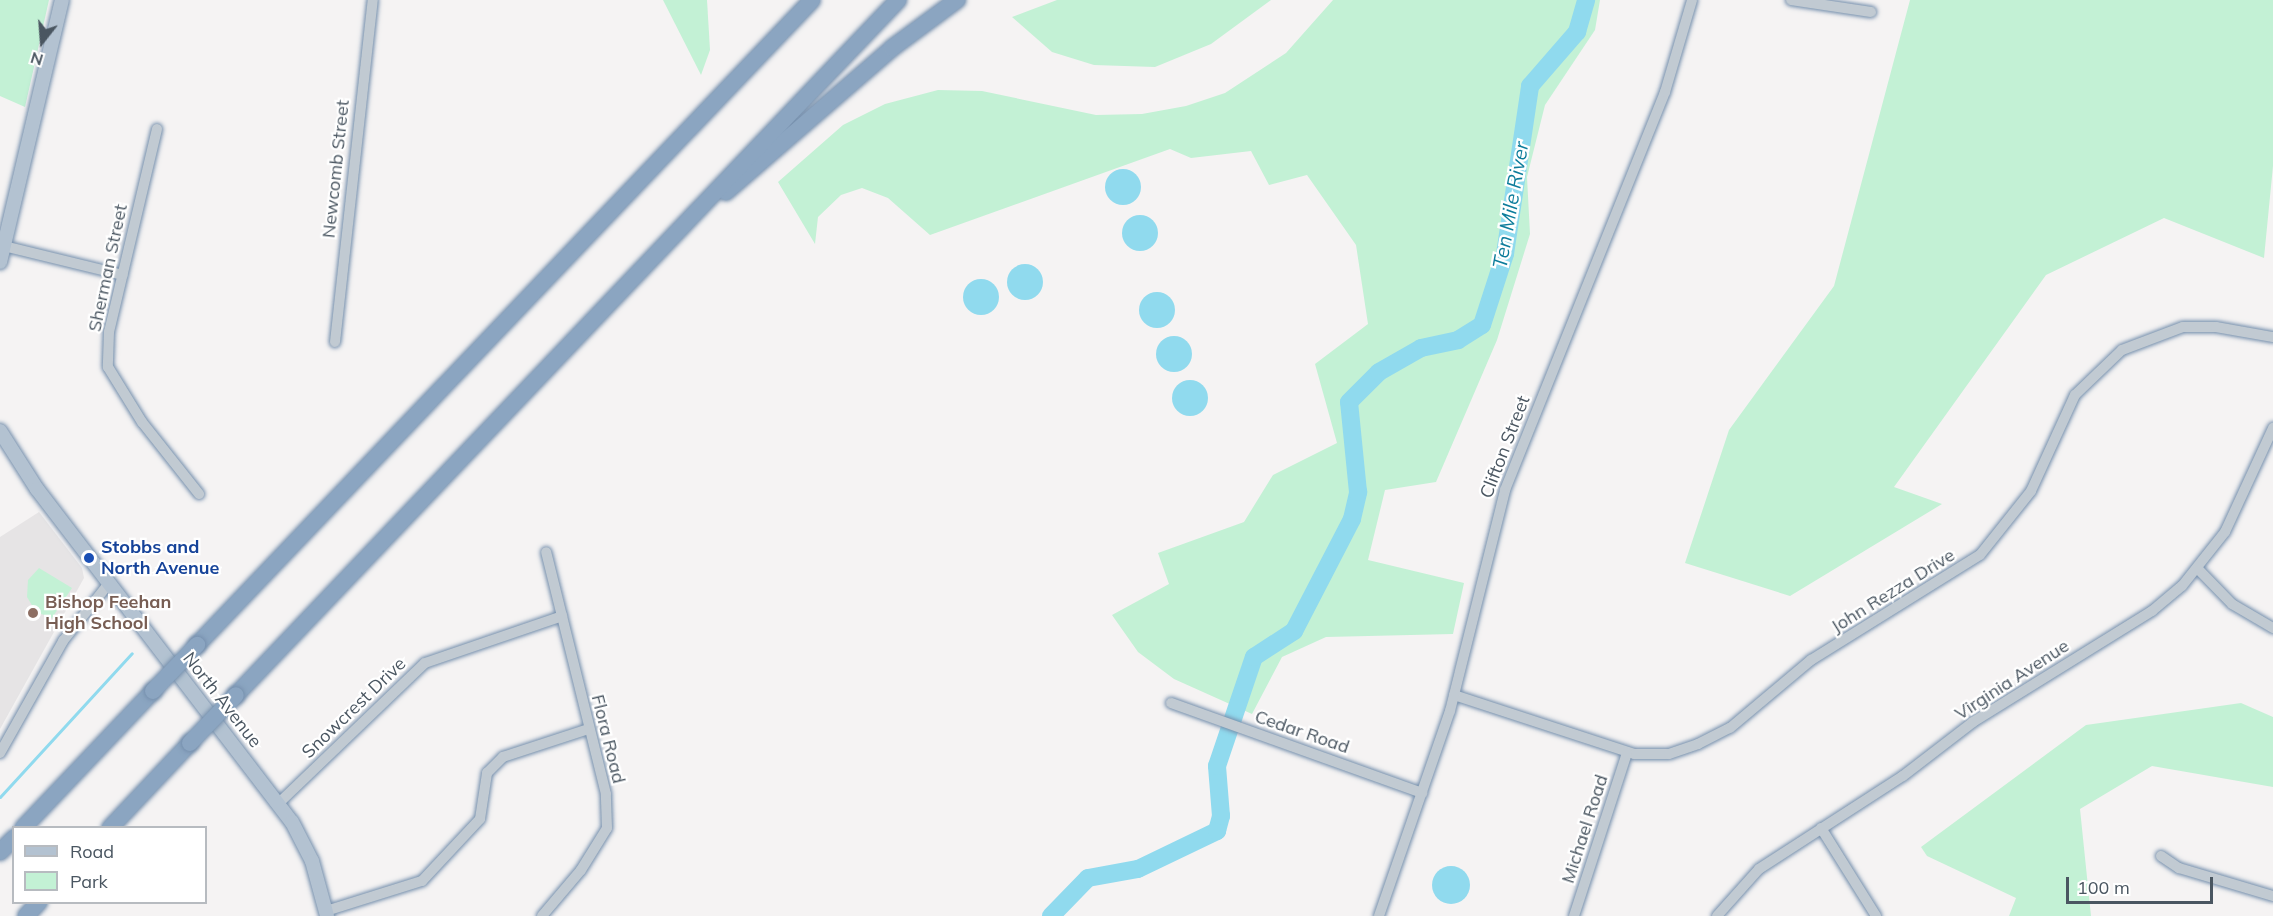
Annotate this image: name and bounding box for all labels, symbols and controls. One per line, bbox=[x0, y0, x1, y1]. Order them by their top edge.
north arrow bbox=[12, 12, 72, 72]
text: N bbox=[28, 48, 45, 71]
street label: Newcomb Street bbox=[318, 99, 354, 239]
water label: Ten Mile River bbox=[1487, 140, 1533, 270]
street label: Sherman Street bbox=[84, 202, 132, 334]
street label: Clifton Street bbox=[1476, 393, 1534, 501]
place label: Stobbs and North Avenue bbox=[101, 537, 219, 580]
street label: John Rezza Drive bbox=[1827, 544, 1959, 638]
marker: Stobbs and North Avenue bbox=[82, 551, 96, 565]
place label: Bishop Feehan High School bbox=[45, 592, 171, 634]
marker: Bishop Feehan High School bbox=[26, 606, 40, 620]
street label: Virginia Avenue bbox=[1951, 635, 2073, 725]
street label: North Avenue bbox=[178, 648, 266, 752]
street label: Snowcrest Drive bbox=[298, 653, 410, 763]
street label: Flora Road bbox=[587, 692, 629, 786]
street label: Cedar Road bbox=[1252, 706, 1352, 758]
street label: Michael Road bbox=[1557, 772, 1613, 886]
legend bbox=[12, 826, 207, 904]
text: Road bbox=[70, 840, 114, 863]
scale bar bbox=[2069, 865, 2216, 903]
text: Park bbox=[70, 870, 108, 893]
text: 100 m bbox=[2077, 876, 2130, 899]

